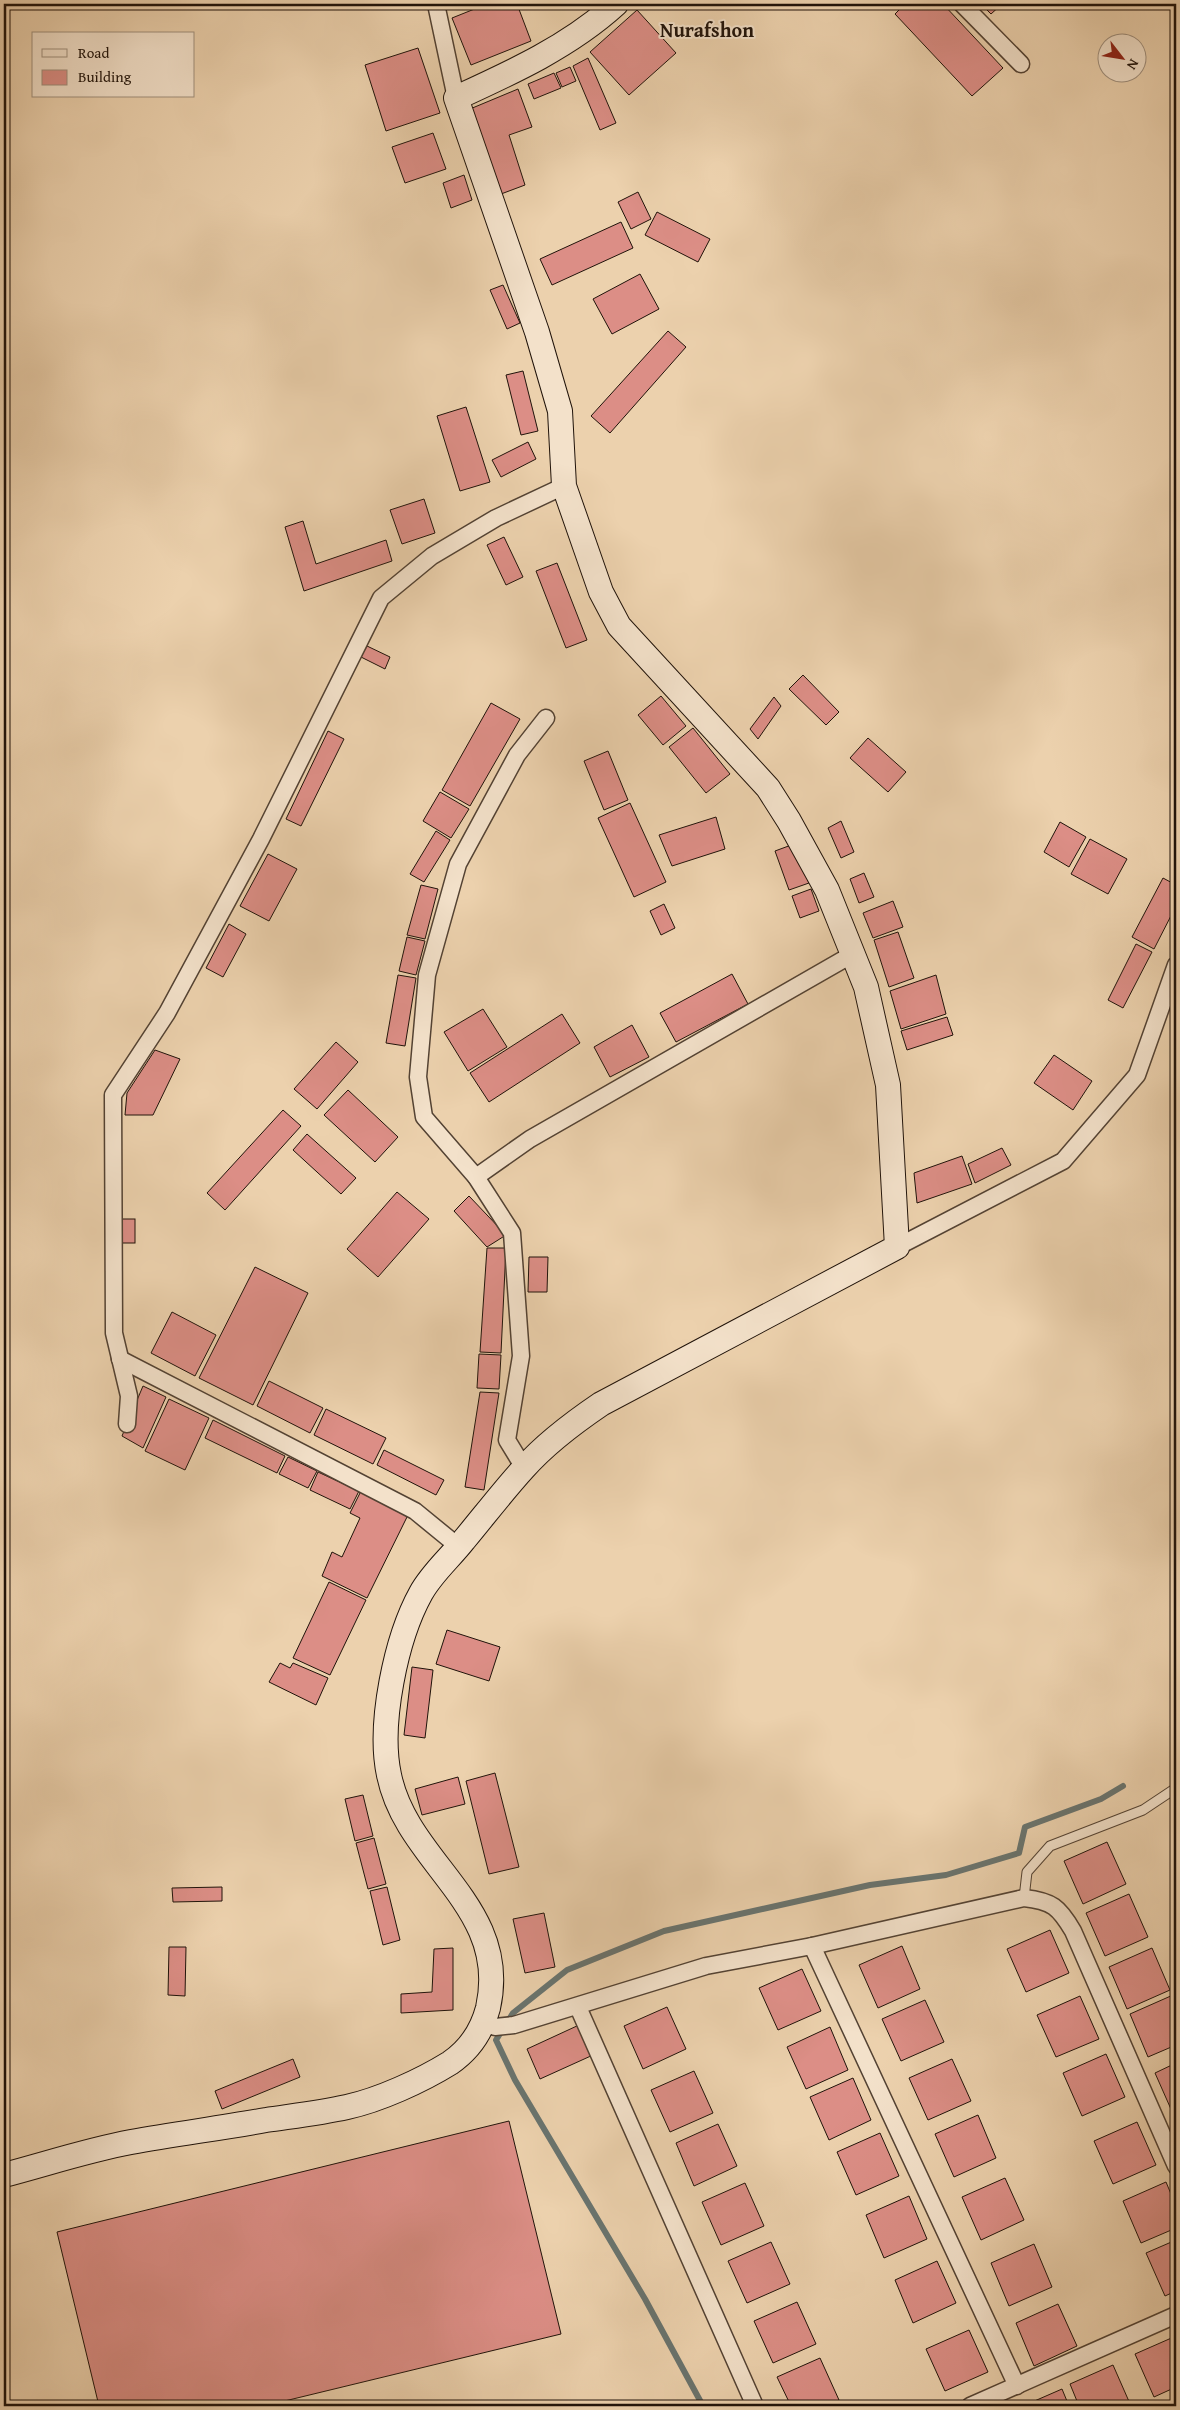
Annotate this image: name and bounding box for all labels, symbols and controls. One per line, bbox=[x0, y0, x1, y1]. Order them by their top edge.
district label: Nurafshon bbox=[660, 15, 754, 44]
legend bbox=[32, 32, 195, 98]
north arrow bbox=[1098, 32, 1148, 82]
text: Road bbox=[78, 42, 109, 63]
text: N bbox=[1122, 56, 1144, 74]
text: Building bbox=[78, 66, 132, 87]

